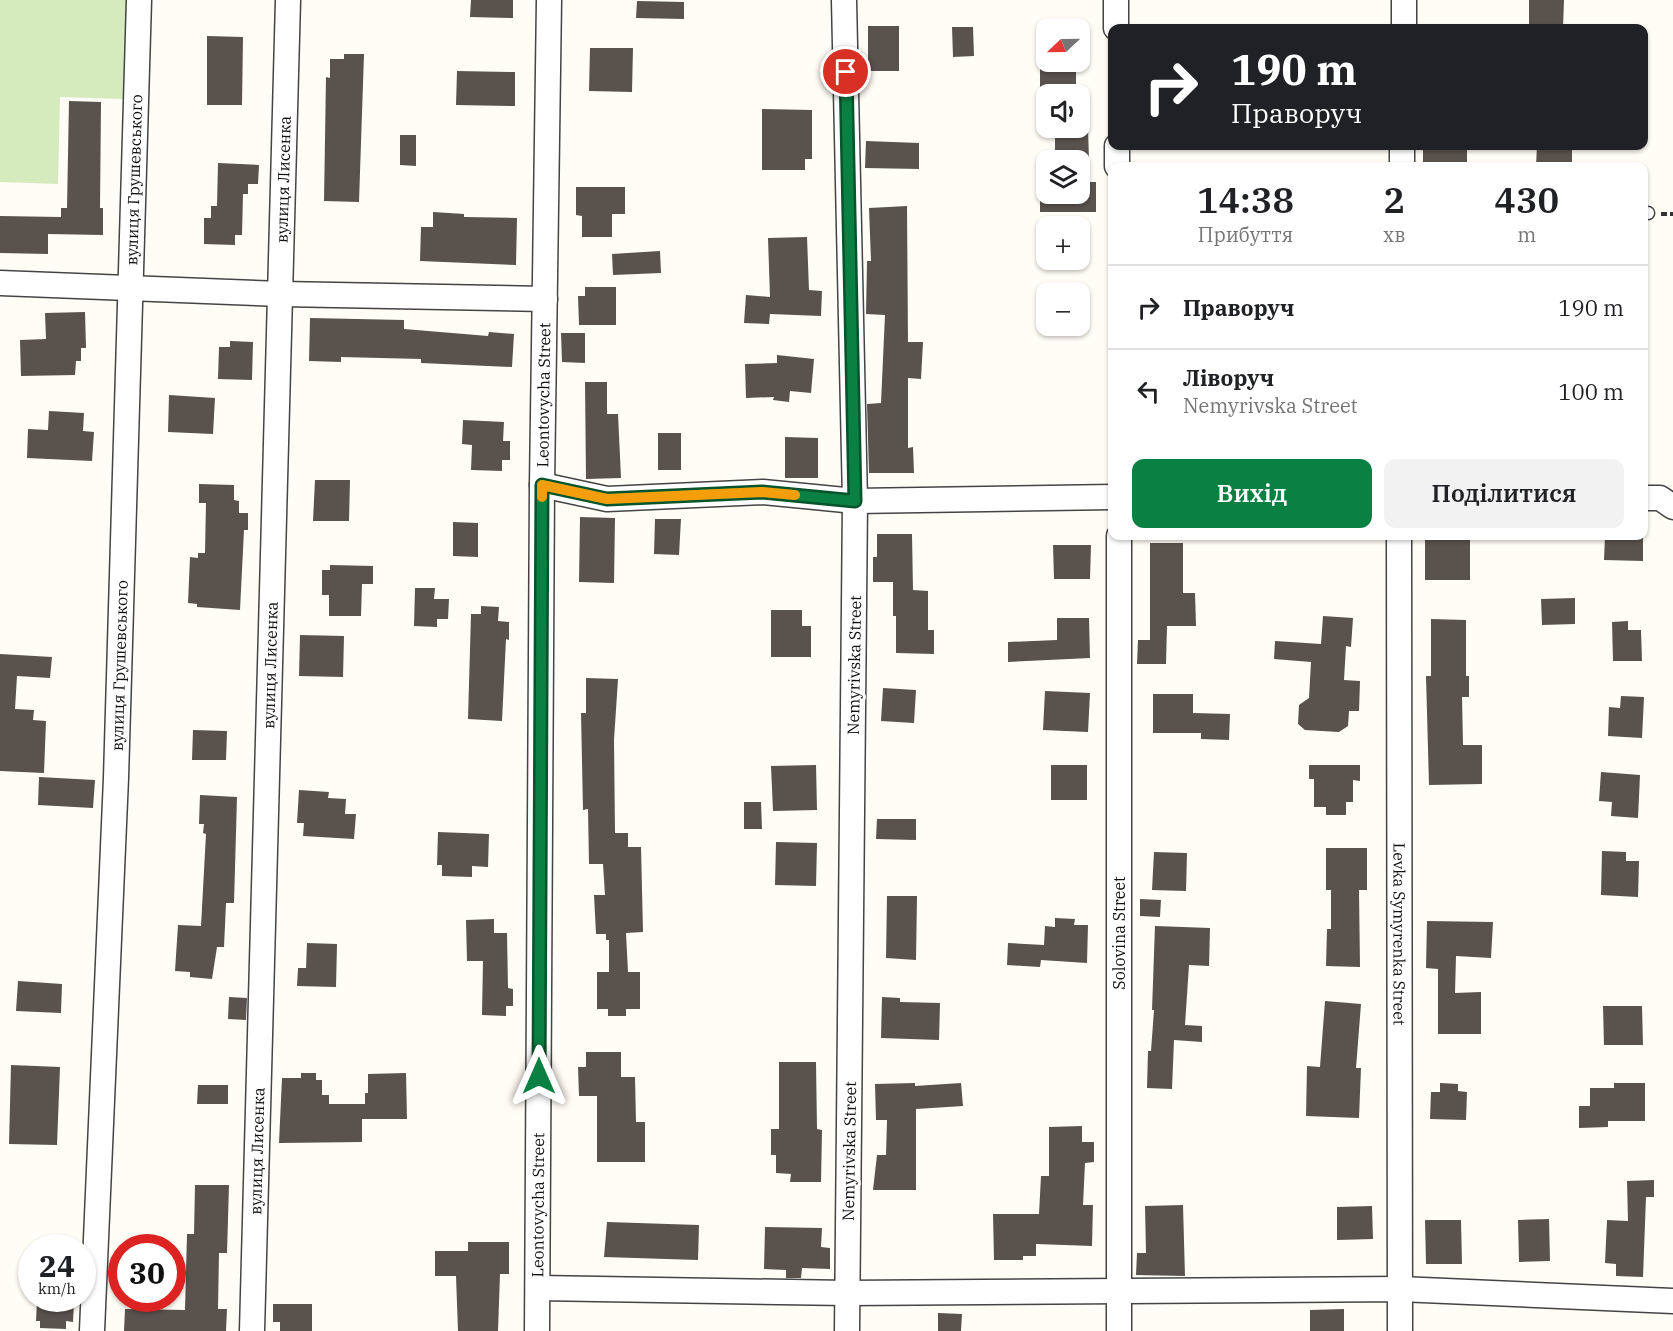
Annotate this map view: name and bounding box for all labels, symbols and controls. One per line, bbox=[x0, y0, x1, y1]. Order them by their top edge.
north arrow bbox=[1036, 18, 1090, 72]
map controls bbox=[1036, 18, 1090, 336]
text: 190 m bbox=[1231, 42, 1357, 97]
pin bbox=[820, 46, 871, 97]
icon: right bbox=[1132, 48, 1210, 126]
icon: arrive bbox=[829, 55, 862, 88]
button: sound bbox=[1036, 84, 1090, 138]
street label: вулиця Грушевського bbox=[121, 94, 146, 266]
text: Праворуч bbox=[1231, 95, 1362, 130]
street label: вулиця Лисенка bbox=[271, 115, 295, 243]
button: layers bbox=[1036, 150, 1090, 204]
text: 14:38 bbox=[1197, 176, 1294, 223]
text: 2 bbox=[1383, 176, 1405, 223]
text: 430 bbox=[1494, 176, 1559, 223]
button: + bbox=[1036, 216, 1090, 270]
text: Прибуття bbox=[1198, 221, 1293, 248]
text: хв bbox=[1383, 221, 1405, 248]
text: m bbox=[1517, 221, 1536, 248]
button: − bbox=[1036, 282, 1090, 336]
icon: right bbox=[1132, 291, 1165, 324]
text: Праворуч bbox=[1183, 293, 1294, 322]
text: 190 m bbox=[1558, 293, 1624, 322]
street label: Leontovycha Street bbox=[532, 322, 554, 468]
text: Ліворуч bbox=[1183, 363, 1274, 392]
icon: left bbox=[1132, 375, 1165, 408]
text: 100 m bbox=[1558, 377, 1624, 406]
text: Nemyrivska Street bbox=[1183, 392, 1358, 419]
button: Вихід bbox=[1132, 459, 1372, 528]
button: Поділитися bbox=[1384, 459, 1624, 528]
street label: вулиця Грушевського bbox=[107, 580, 132, 751]
street label: Nemyrivska Street bbox=[843, 595, 865, 735]
street label: вулиця Лисенка bbox=[258, 601, 282, 729]
street label: Levka Symyrenka Street bbox=[1389, 843, 1410, 1026]
street label: Solovina Street bbox=[1109, 876, 1129, 990]
position arrow bbox=[507, 1044, 571, 1108]
street label: Nemyrivska Street bbox=[838, 1081, 860, 1221]
street label: вулиця Лисенка bbox=[245, 1087, 269, 1215]
street label: Leontovycha Street bbox=[527, 1132, 548, 1278]
speed limit sign: 30 bbox=[108, 1234, 186, 1312]
text: 24 bbox=[39, 1246, 75, 1285]
text: km/h bbox=[38, 1279, 76, 1298]

